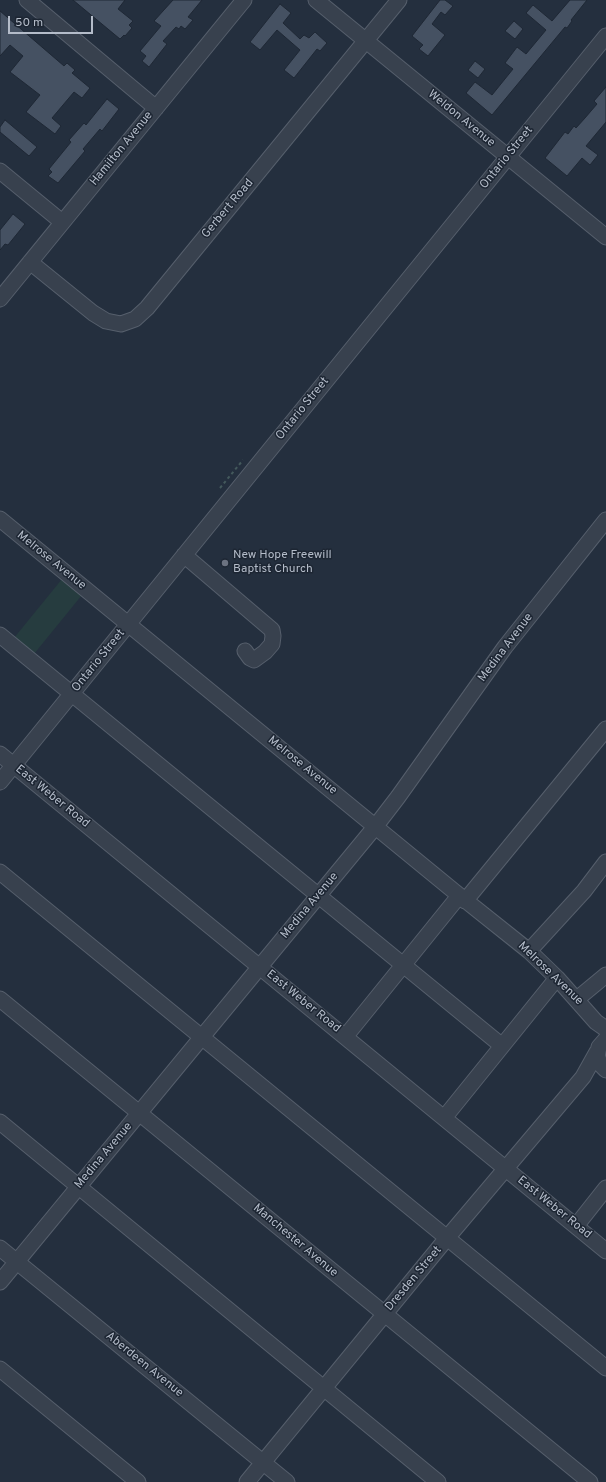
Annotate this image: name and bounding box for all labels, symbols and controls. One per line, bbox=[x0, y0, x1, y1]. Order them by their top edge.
scale bar bbox=[10, 8, 95, 34]
text: 50 m bbox=[15, 15, 43, 31]
street label: Weldon Avenue bbox=[424, 87, 498, 151]
street label: Hamilton Avenue bbox=[88, 109, 156, 189]
street label: Ontario Street bbox=[477, 124, 537, 192]
street label: Gerbert Road bbox=[199, 176, 257, 242]
street label: Ontario Street bbox=[273, 375, 333, 443]
street label: Melrose Avenue bbox=[13, 529, 89, 593]
place label: New Hope Freewill Baptist Church bbox=[233, 549, 332, 577]
marker: New Hope Freewill Baptist Church bbox=[220, 558, 230, 568]
street label: Medina Avenue bbox=[476, 611, 536, 685]
street label: Ontario Street bbox=[69, 627, 129, 695]
street label: Melrose Avenue bbox=[264, 734, 340, 798]
street label: East Weber Road bbox=[12, 763, 92, 831]
street label: Medina Avenue bbox=[278, 870, 342, 942]
street label: Melrose Avenue bbox=[514, 939, 586, 1009]
street label: East Weber Road bbox=[263, 968, 343, 1036]
street label: Medina Avenue bbox=[72, 1120, 136, 1192]
street label: East Weber Road bbox=[514, 1174, 594, 1242]
street label: Manchester Avenue bbox=[250, 1201, 340, 1281]
street label: Dresden Street bbox=[383, 1244, 445, 1314]
street label: Aberdeen Avenue bbox=[102, 1329, 186, 1401]

